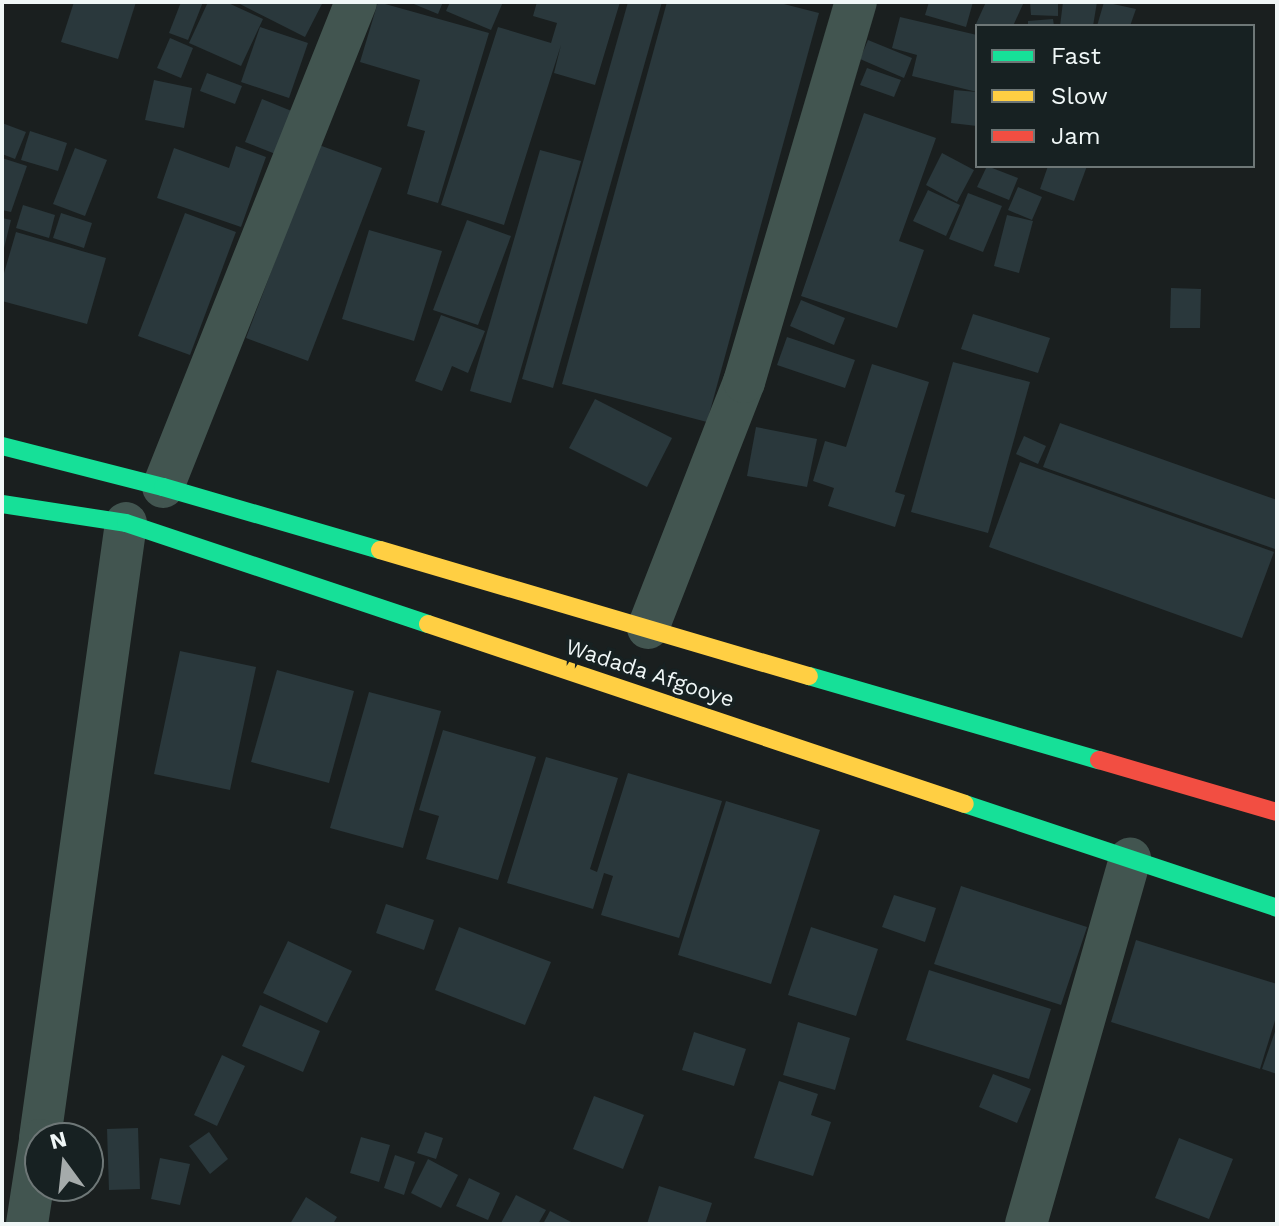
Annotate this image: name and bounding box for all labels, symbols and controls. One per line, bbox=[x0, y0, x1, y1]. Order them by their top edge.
legend bbox=[975, 24, 1255, 168]
text: Fast bbox=[1051, 42, 1101, 70]
text: Slow bbox=[1051, 82, 1108, 110]
text: Jam bbox=[1051, 122, 1101, 150]
street label: Wadada Afgooye bbox=[562, 633, 738, 713]
north arrow bbox=[24, 1122, 104, 1202]
text: N bbox=[47, 1126, 69, 1154]

